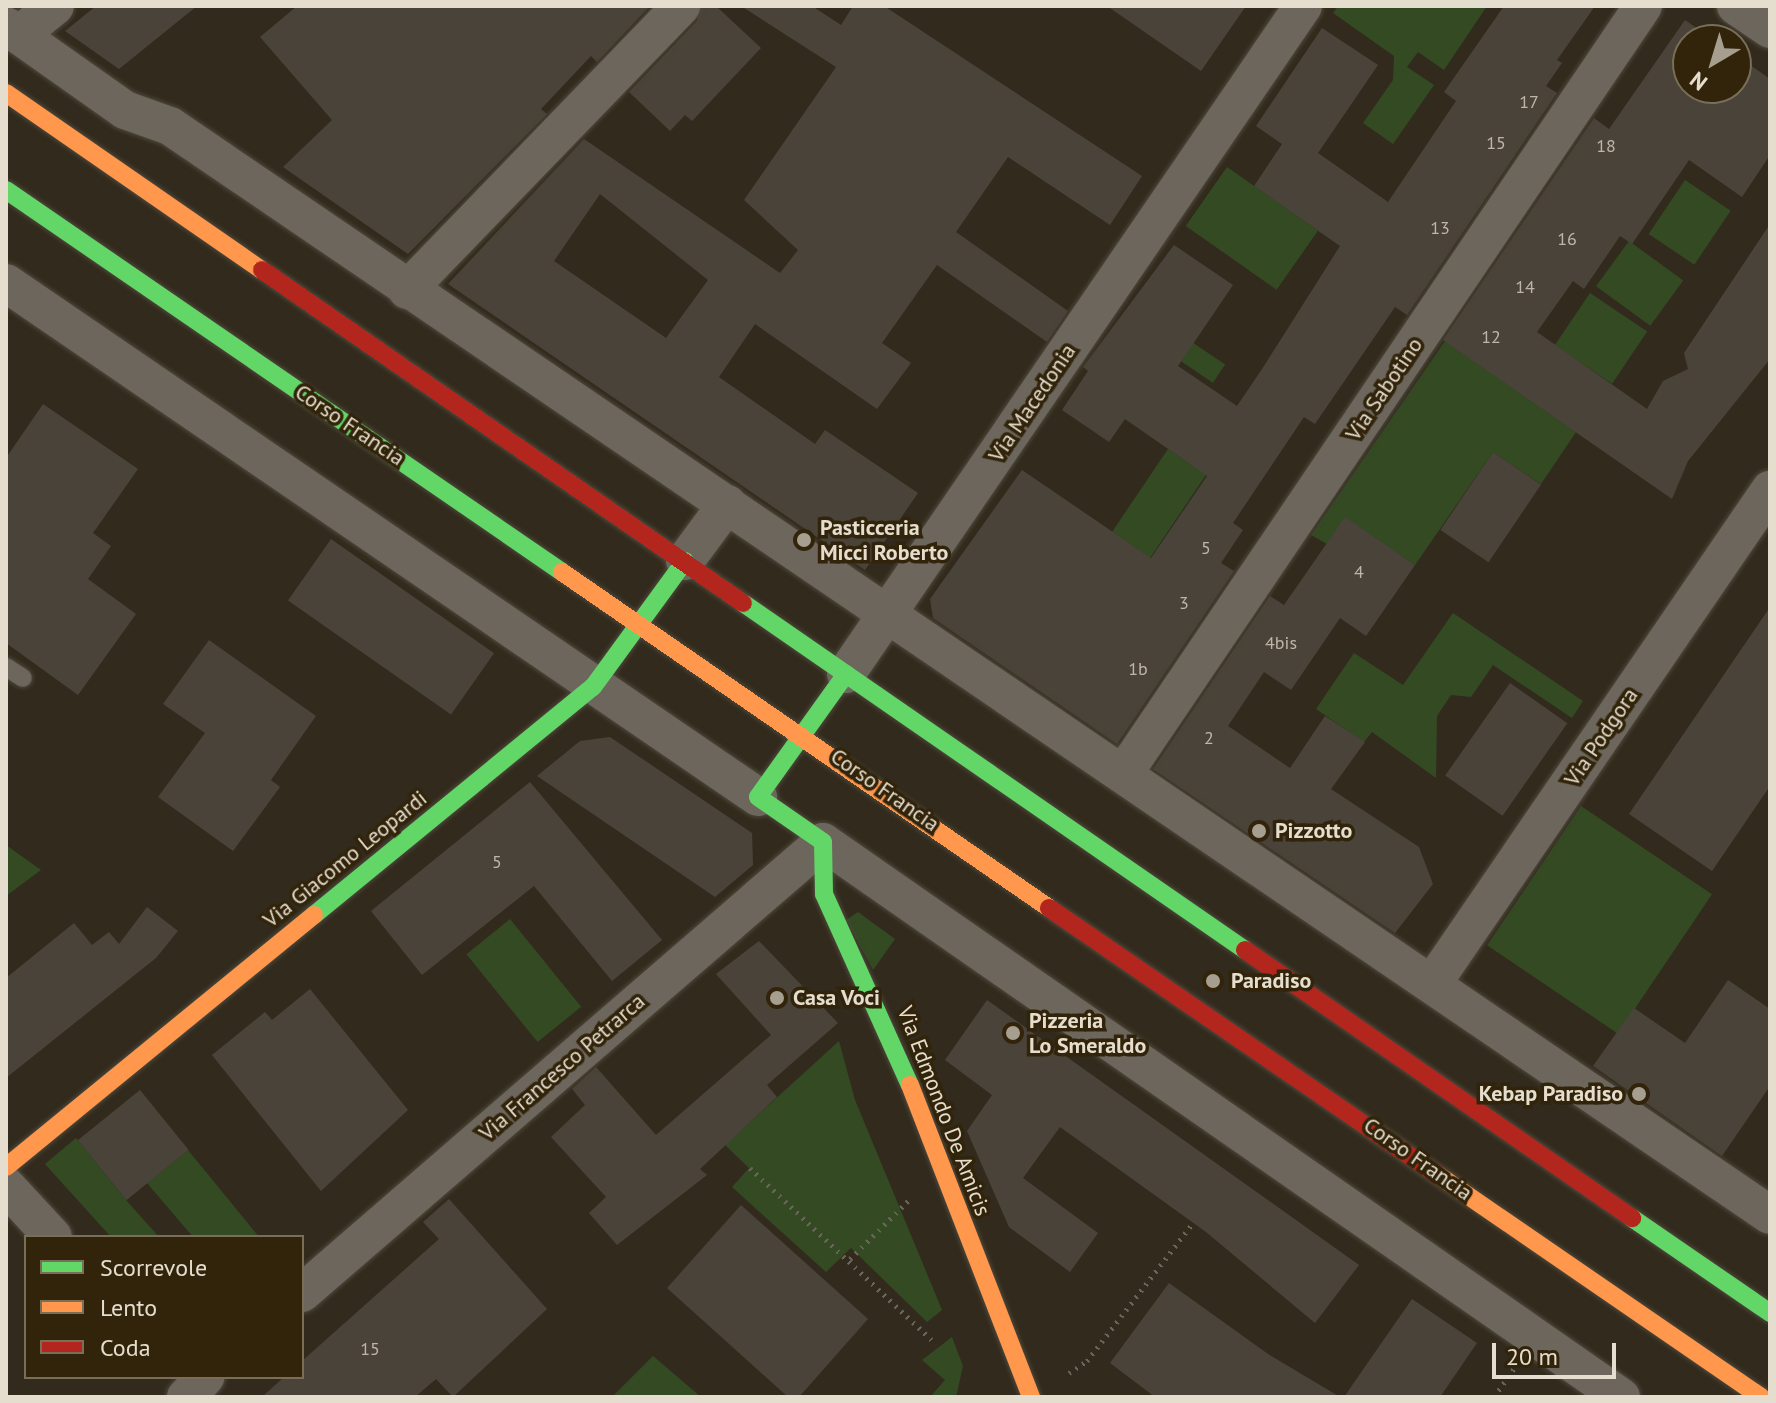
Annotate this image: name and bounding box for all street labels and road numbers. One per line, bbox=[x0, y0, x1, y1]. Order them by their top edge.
street label: Via Sabotino bbox=[1340, 332, 1428, 446]
street label: Via Macedonia bbox=[983, 339, 1081, 467]
street label: Corso Francia bbox=[290, 379, 410, 471]
street label: Via Podgora bbox=[1559, 683, 1643, 791]
street label: Corso Francia bbox=[826, 743, 944, 837]
street label: Via Giacomo Leopardi bbox=[258, 785, 432, 933]
street label: Via Francesco Petrarca bbox=[474, 988, 650, 1146]
street label: Via Edmondo De Amicis bbox=[892, 1002, 996, 1220]
street label: Corso Francia bbox=[1359, 1112, 1477, 1206]

